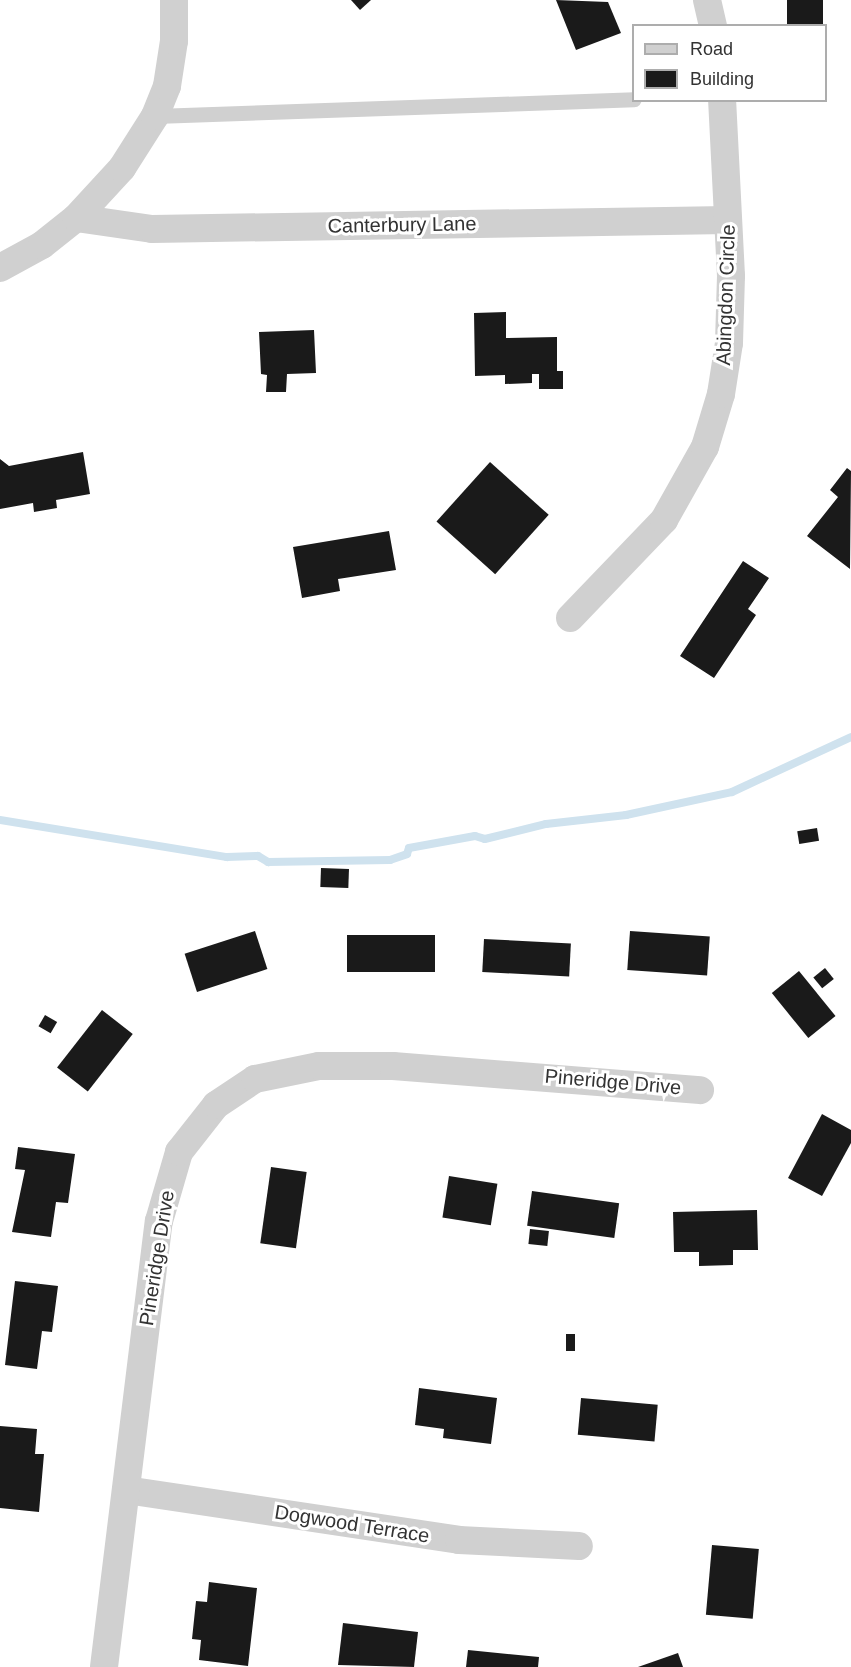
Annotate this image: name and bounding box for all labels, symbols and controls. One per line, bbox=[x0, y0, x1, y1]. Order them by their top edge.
legend bbox=[632, 24, 827, 102]
text: Road bbox=[690, 39, 733, 59]
text: Building bbox=[690, 69, 754, 89]
street label: Canterbury Lane bbox=[327, 212, 477, 238]
street label: Abingdon Circle bbox=[712, 224, 740, 366]
street label: Pineridge Drive bbox=[544, 1064, 682, 1100]
street label: Pineridge Drive bbox=[134, 1189, 180, 1327]
street label: Dogwood Terrace bbox=[273, 1500, 431, 1548]

